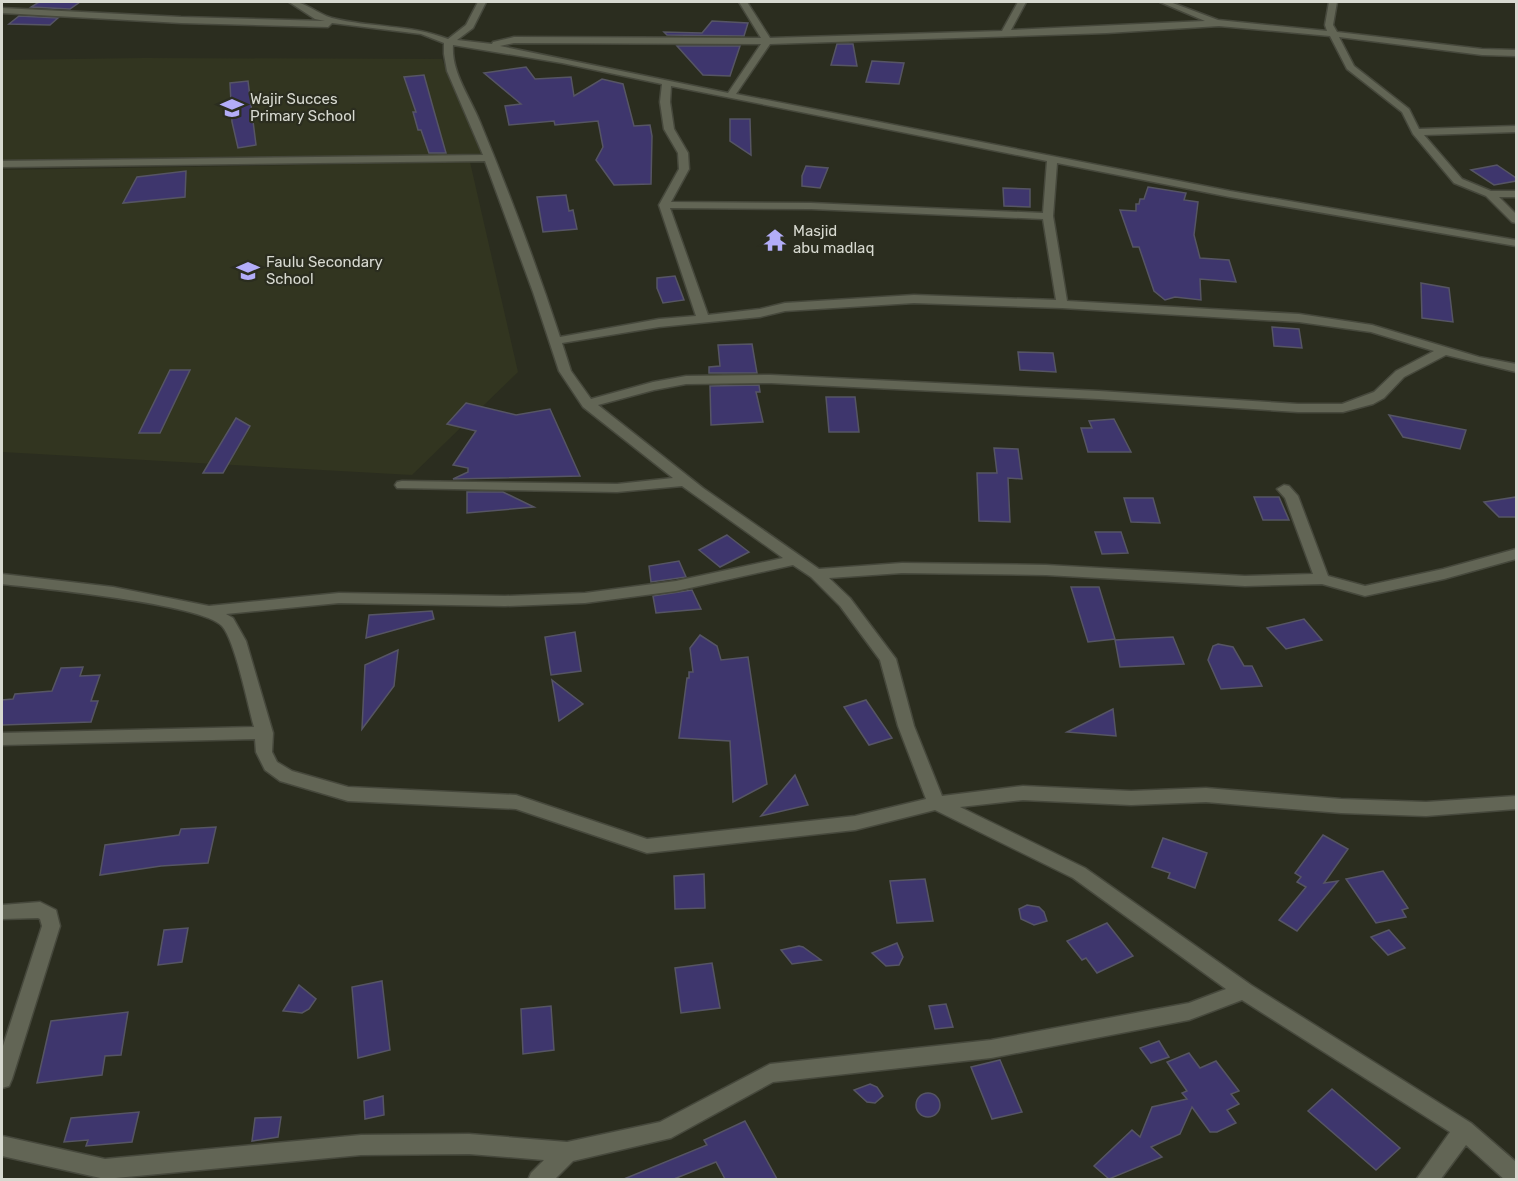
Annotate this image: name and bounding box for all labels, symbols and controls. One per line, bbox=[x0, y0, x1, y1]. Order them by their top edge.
place label: Wajir Succes Primary School bbox=[250, 90, 355, 125]
school or university icon: Wajir Succes Primary School bbox=[219, 95, 245, 121]
place label: Masjid abu madlaq bbox=[793, 222, 874, 257]
temple icon: Masjid abu madlaq bbox=[762, 227, 788, 253]
place label: Faulu Secondary School bbox=[266, 253, 383, 288]
school or university icon: Faulu Secondary School bbox=[235, 258, 261, 284]

